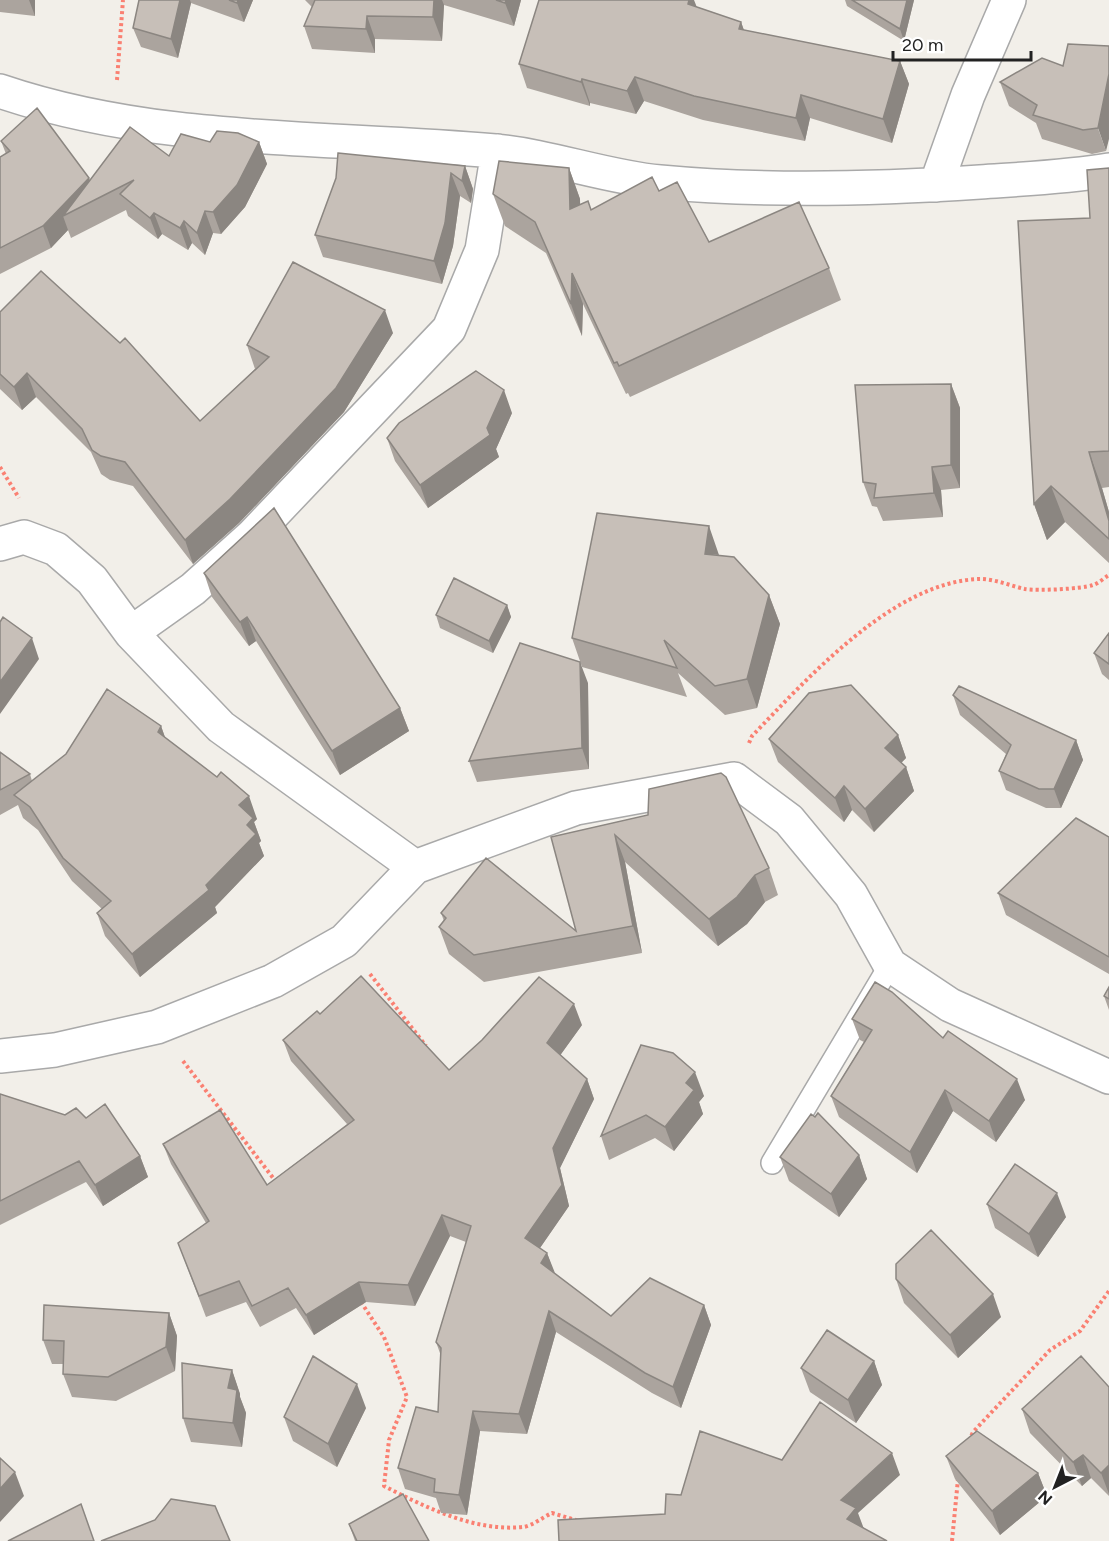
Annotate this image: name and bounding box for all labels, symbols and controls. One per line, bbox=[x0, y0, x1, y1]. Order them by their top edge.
scale bar bbox=[893, 24, 1031, 62]
text: 20 m bbox=[902, 34, 943, 56]
north arrow bbox=[1025, 1457, 1085, 1517]
text: N bbox=[1034, 1487, 1056, 1509]

